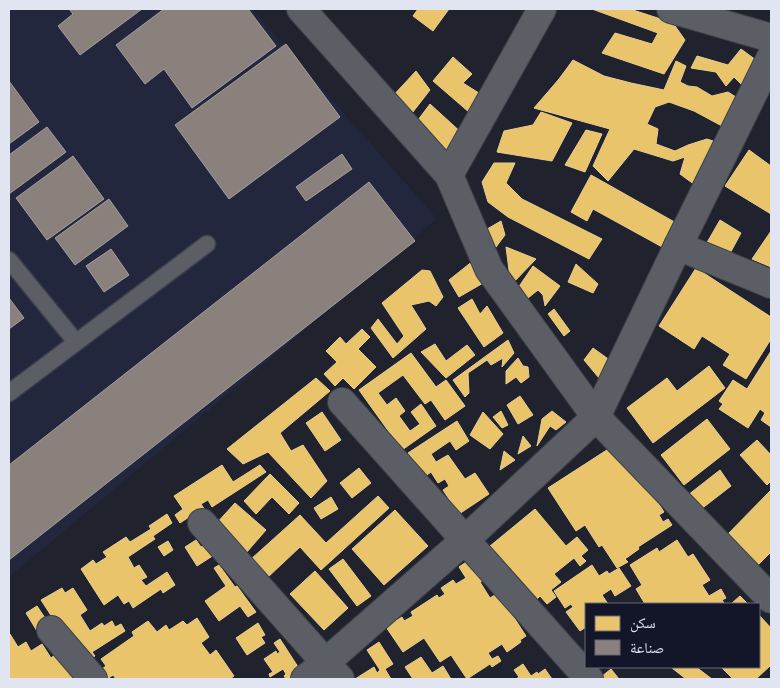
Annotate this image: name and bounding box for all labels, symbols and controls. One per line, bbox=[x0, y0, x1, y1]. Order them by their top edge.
legend bbox=[585, 603, 760, 668]
text: سكن bbox=[630, 613, 656, 633]
text: صناعة bbox=[630, 638, 664, 657]

